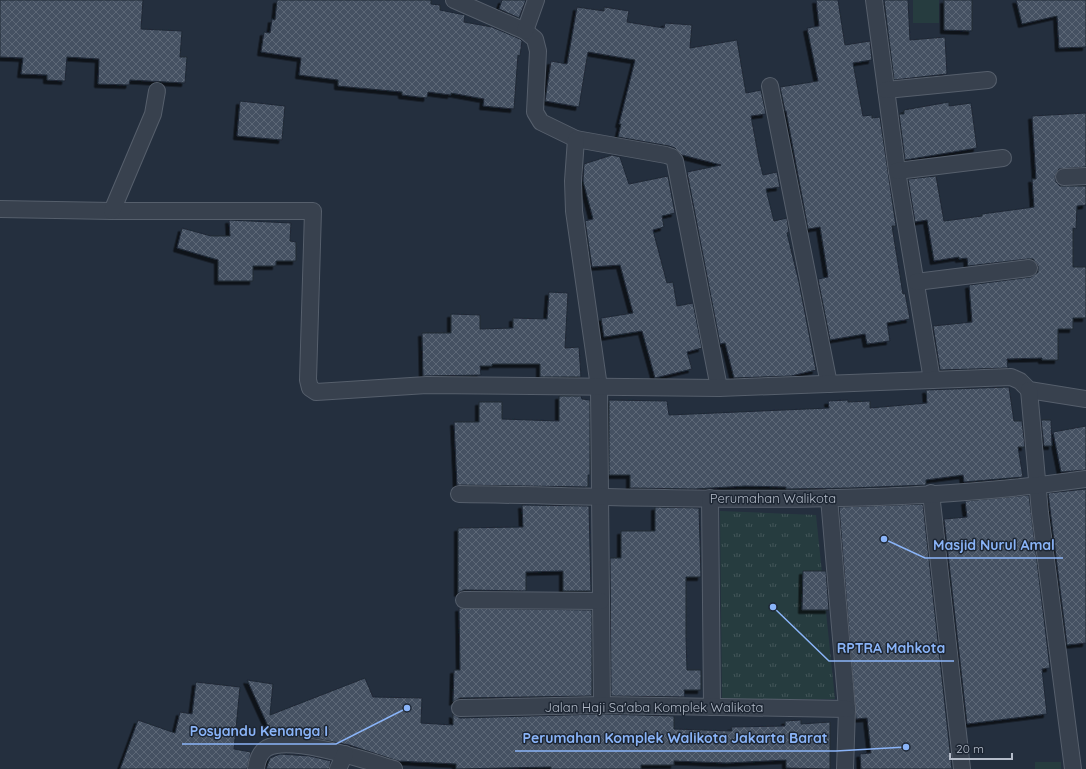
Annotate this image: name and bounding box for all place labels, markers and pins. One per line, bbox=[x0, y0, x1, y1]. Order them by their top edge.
callout: Masjid Nurul Amal bbox=[925, 532, 1063, 558]
callout: RPTRA Mahkota bbox=[829, 635, 954, 661]
callout: Posyandu Kenanga I bbox=[182, 718, 336, 744]
callout: Perumahan Komplek Walikota Jakarta Barat bbox=[515, 725, 836, 751]

